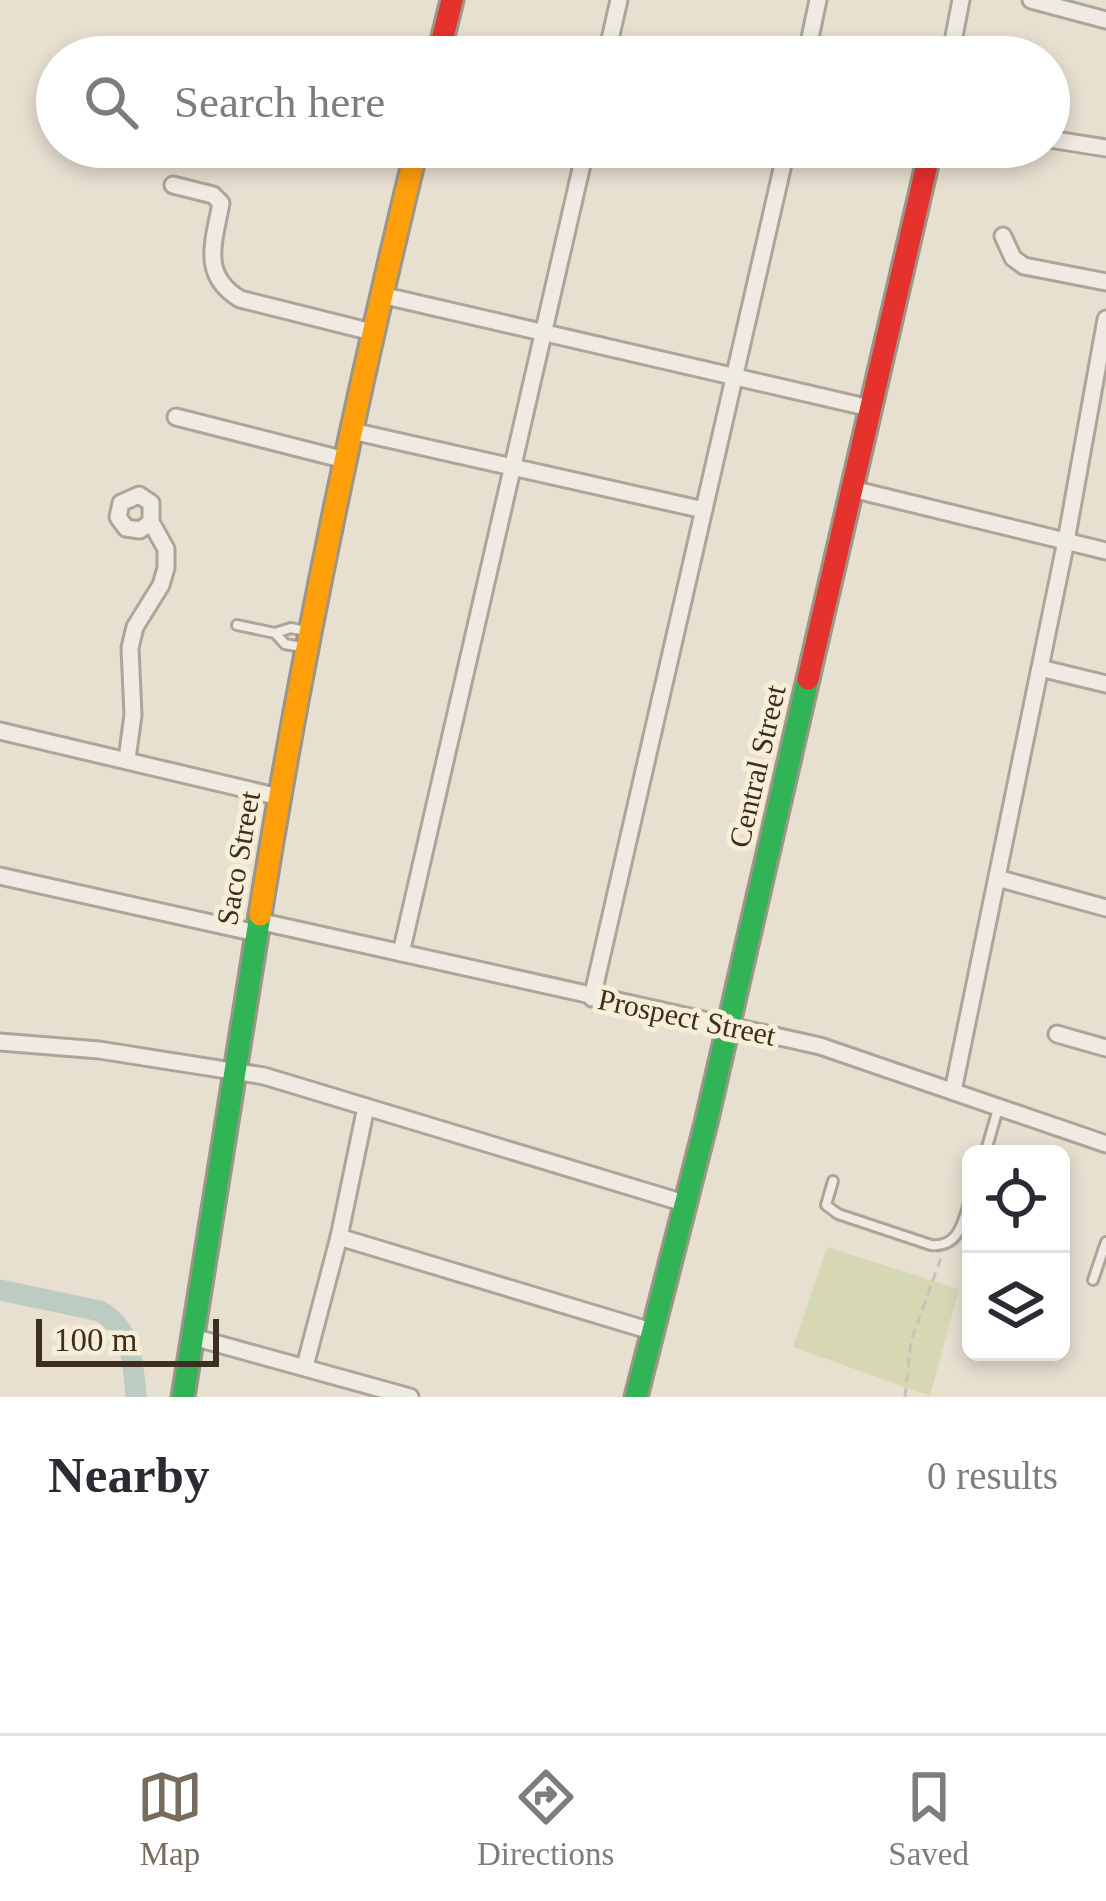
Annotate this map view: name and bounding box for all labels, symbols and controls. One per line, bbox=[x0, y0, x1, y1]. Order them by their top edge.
search box bbox=[36, 36, 1070, 168]
icon: search bbox=[78, 69, 144, 135]
text: Search here bbox=[174, 77, 385, 127]
street label: Central Street bbox=[722, 681, 792, 850]
street label: Saco Street bbox=[210, 788, 266, 928]
street label: Prospect Street bbox=[595, 982, 779, 1052]
map controls bbox=[962, 1145, 1070, 1361]
button: locate bbox=[962, 1145, 1070, 1253]
button: layers bbox=[962, 1253, 1070, 1361]
scale bar bbox=[36, 1313, 219, 1366]
text: 100 m bbox=[54, 1322, 137, 1358]
text: Nearby bbox=[48, 1447, 209, 1503]
text: 0 results bbox=[927, 1454, 1058, 1497]
tab: Map bbox=[137, 1764, 203, 1873]
tab: Directions bbox=[477, 1764, 614, 1873]
tab: Saved bbox=[888, 1764, 969, 1873]

